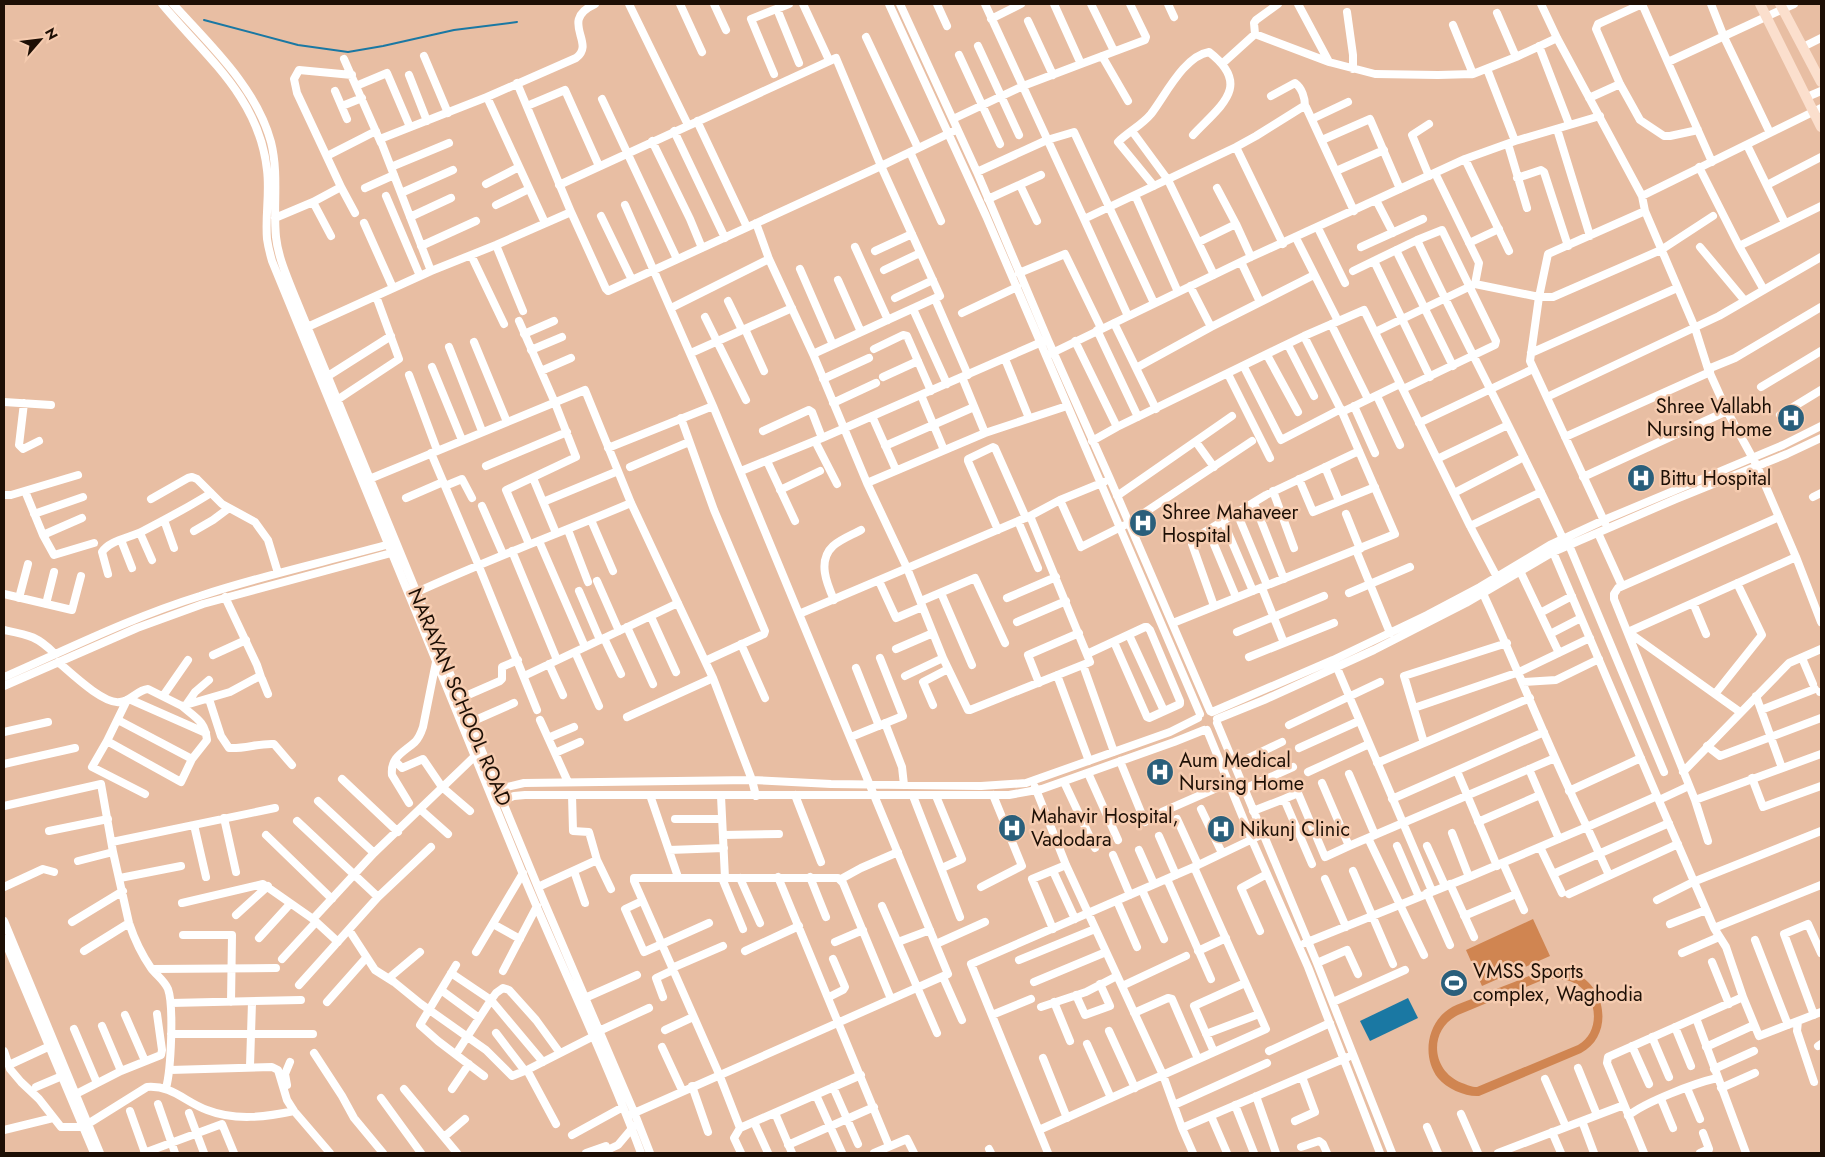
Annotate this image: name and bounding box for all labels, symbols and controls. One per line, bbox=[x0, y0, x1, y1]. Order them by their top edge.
north arrow bbox=[15, 15, 65, 65]
text: N bbox=[40, 24, 63, 44]
place label: Shree Vallabh Nursing Home bbox=[1647, 392, 1772, 444]
hospital icon: Shree Vallabh Nursing Home bbox=[1776, 403, 1806, 433]
hospital icon: Bittu Hospital bbox=[1626, 463, 1656, 493]
place label: Bittu Hospital bbox=[1660, 464, 1771, 493]
place label: Shree Mahaveer Hospital bbox=[1162, 498, 1299, 550]
hospital icon: Shree Mahaveer Hospital bbox=[1128, 508, 1158, 538]
street label: NARAYAN SCHOOL ROAD bbox=[400, 584, 519, 811]
place label: Aum Medical Nursing Home bbox=[1179, 746, 1304, 798]
hospital icon: Aum Medical Nursing Home bbox=[1145, 757, 1175, 787]
place label: Mahavir Hospital, Vadodara bbox=[1031, 802, 1179, 854]
hospital icon: Mahavir Hospital, Vadodara bbox=[997, 813, 1027, 843]
hospital icon: Nikunj Clinic bbox=[1206, 814, 1236, 844]
place label: Nikunj Clinic bbox=[1240, 815, 1350, 844]
place label: VMSS Sports complex, Waghodia bbox=[1473, 957, 1643, 1009]
sports icon: VMSS Sports complex, Waghodia bbox=[1439, 968, 1469, 998]

